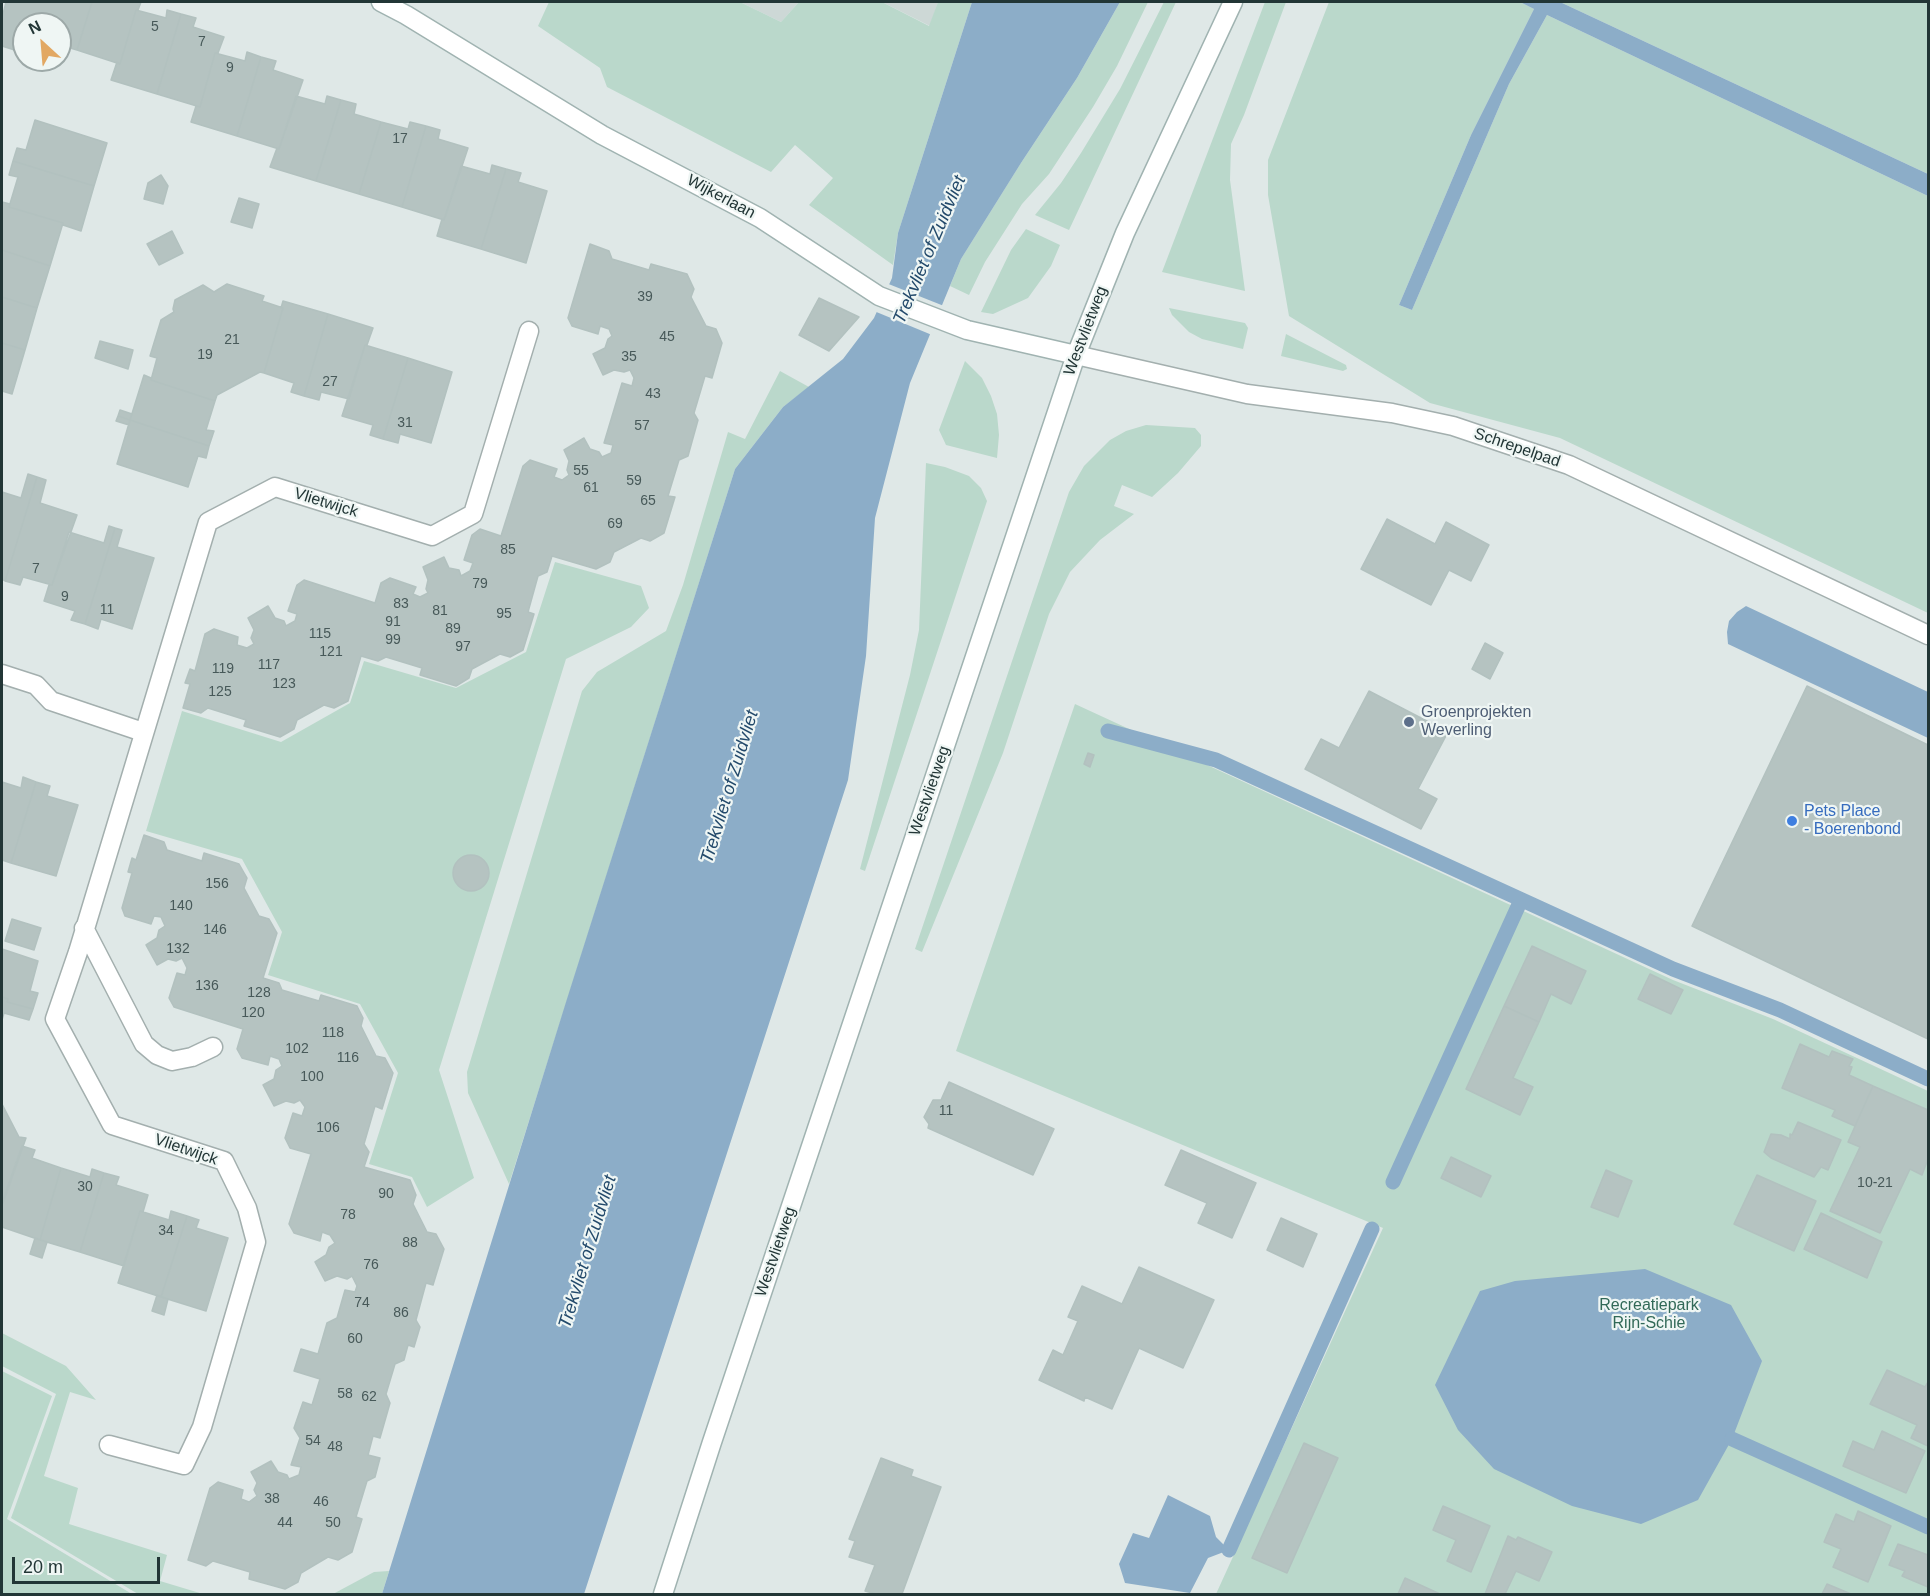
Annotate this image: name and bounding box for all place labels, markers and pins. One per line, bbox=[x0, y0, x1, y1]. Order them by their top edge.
place label: Groenprojekten Weverling bbox=[1421, 703, 1531, 741]
marker: Groenprojekten Weverling bbox=[1402, 715, 1416, 729]
place label: Pets Place - Boerenbond bbox=[1804, 802, 1901, 840]
marker: Pets Place - Boerenbond bbox=[1785, 814, 1799, 828]

